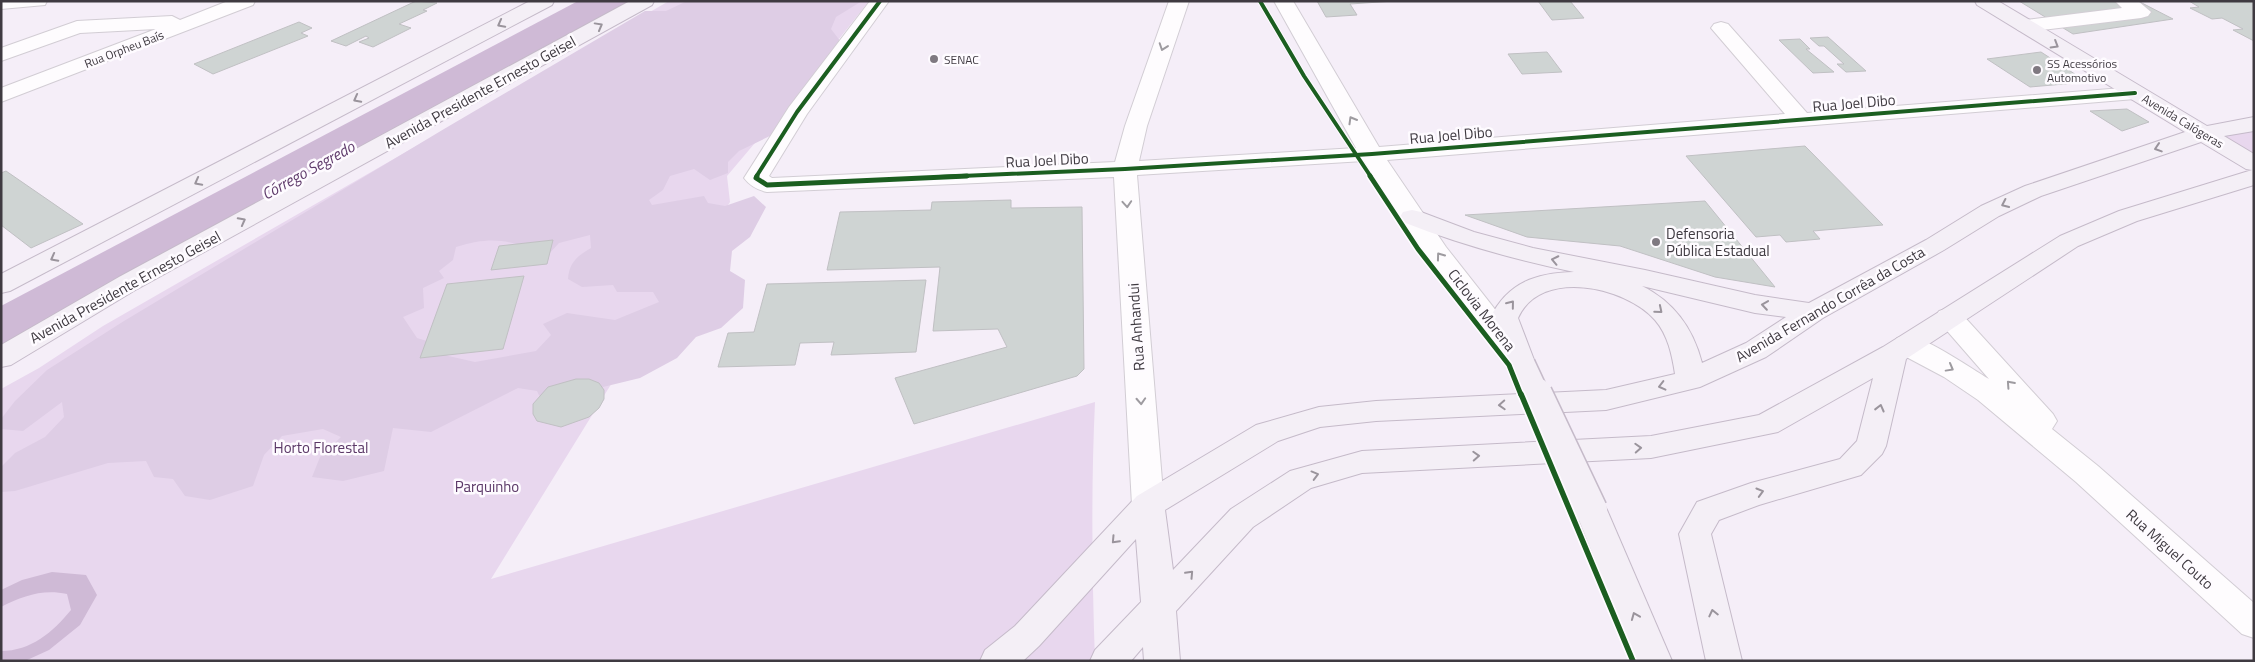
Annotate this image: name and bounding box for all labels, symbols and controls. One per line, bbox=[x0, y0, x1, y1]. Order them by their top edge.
one-way arrow bbox=[498, 18, 507, 28]
one-way arrow bbox=[594, 23, 603, 33]
street label: Rua Orpheu Baís bbox=[81, 25, 167, 73]
street label: Avenida Presidente Ernesto Geisel bbox=[380, 30, 580, 154]
one-way arrow bbox=[2050, 38, 2059, 48]
one-way arrow bbox=[1159, 43, 1169, 51]
place label: SENAC bbox=[944, 50, 979, 69]
marker: SENAC bbox=[928, 53, 940, 65]
place label: SS Acessórios Automotivo bbox=[2047, 54, 2118, 87]
marker: SS Acessórios Automotivo bbox=[2031, 64, 2043, 76]
street label: Rua Joel Dibo bbox=[1812, 88, 1897, 118]
street label: Avenida Calógeras bbox=[2139, 89, 2228, 153]
one-way arrow bbox=[354, 93, 363, 103]
one-way arrow bbox=[1348, 116, 1358, 125]
street label: Rua Joel Dibo bbox=[1409, 120, 1494, 150]
water label: Córrego Segredo bbox=[257, 134, 360, 205]
one-way arrow bbox=[2154, 143, 2163, 153]
street label: Rua Joel Dibo bbox=[1005, 146, 1089, 174]
one-way arrow bbox=[194, 176, 203, 186]
one-way arrow bbox=[2001, 198, 2010, 208]
one-way arrow bbox=[1122, 200, 1133, 208]
one-way arrow bbox=[236, 218, 245, 228]
place label: Defensoria Pública Estadual bbox=[1666, 222, 1770, 262]
street label: Avenida Presidente Ernesto Geisel bbox=[25, 225, 225, 349]
marker: Defensoria Pública Estadual bbox=[1650, 236, 1662, 248]
street label: Avenida Fernando Corrêa da Costa bbox=[1731, 240, 1930, 368]
one-way arrow bbox=[50, 252, 59, 262]
one-way arrow bbox=[1437, 252, 1446, 262]
one-way arrow bbox=[1551, 255, 1560, 265]
street label: Ciclovia Morena bbox=[1442, 264, 1522, 357]
street label: Rua Anhandui bbox=[1121, 282, 1151, 372]
one-way arrow bbox=[1761, 300, 1769, 311]
one-way arrow bbox=[1506, 301, 1515, 310]
one-way arrow bbox=[1653, 304, 1662, 313]
one-way arrow bbox=[1945, 361, 1954, 371]
one-way arrow bbox=[1658, 380, 1667, 391]
one-way arrow bbox=[2007, 380, 2016, 389]
one-way arrow bbox=[1136, 397, 1147, 405]
one-way arrow bbox=[1497, 400, 1505, 411]
one-way arrow bbox=[1874, 404, 1885, 413]
park label: Horto Florestal bbox=[274, 436, 368, 459]
one-way arrow bbox=[1634, 442, 1642, 453]
one-way arrow bbox=[1472, 451, 1480, 462]
one-way arrow bbox=[1311, 470, 1320, 481]
park label: Parquinho bbox=[455, 475, 519, 498]
one-way arrow bbox=[1755, 488, 1763, 498]
street label: Rua Miguel Couto bbox=[2121, 503, 2219, 595]
one-way arrow bbox=[1112, 535, 1121, 544]
one-way arrow bbox=[1184, 571, 1193, 580]
one-way arrow bbox=[1708, 609, 1719, 618]
one-way arrow bbox=[1631, 612, 1641, 621]

